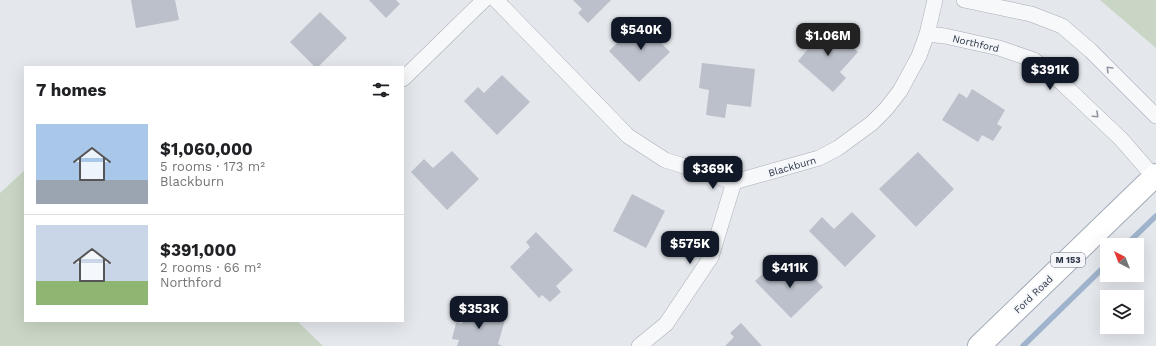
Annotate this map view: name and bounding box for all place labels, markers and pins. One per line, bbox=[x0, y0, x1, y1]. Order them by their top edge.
pin: $540K bbox=[613, 17, 669, 51]
pin: $1.06M bbox=[795, 23, 861, 57]
pin: $391K bbox=[1022, 57, 1078, 91]
pin: $369K bbox=[685, 156, 741, 190]
pin: $575K bbox=[662, 231, 718, 265]
pin: $411K bbox=[762, 255, 818, 289]
pin: $353K bbox=[451, 296, 507, 330]

